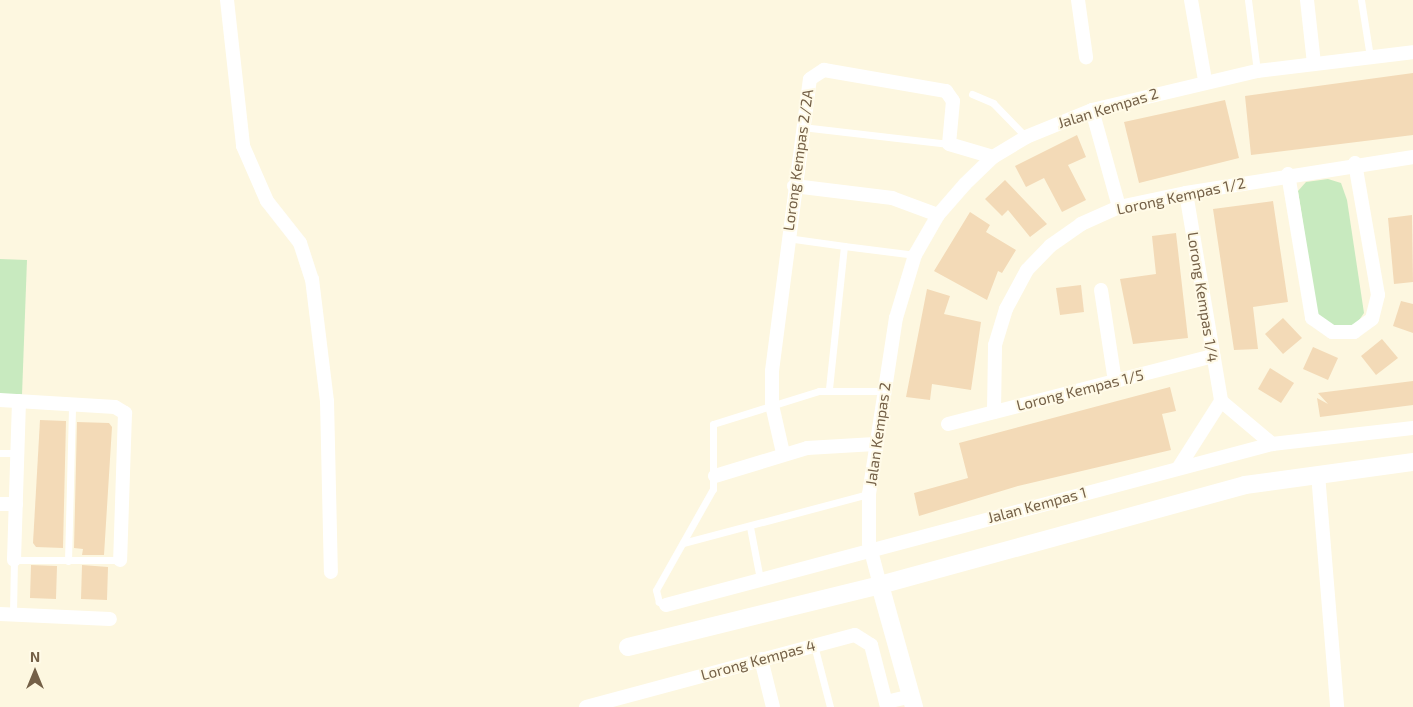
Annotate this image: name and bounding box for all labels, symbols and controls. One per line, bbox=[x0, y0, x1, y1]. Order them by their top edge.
street label: Jalan Kempas 2 bbox=[1056, 84, 1160, 132]
street label: Lorong Kempas 2/2A bbox=[779, 88, 817, 232]
street label: Lorong Kempas 1/2 bbox=[1115, 174, 1247, 218]
street label: Lorong Kempas 1/4 bbox=[1184, 231, 1222, 363]
street label: Lorong Kempas 1/5 bbox=[1015, 365, 1145, 415]
street label: Jalan Kempas 2 bbox=[862, 381, 894, 487]
street label: Jalan Kempas 1 bbox=[985, 483, 1089, 527]
street label: Lorong Kempas 4 bbox=[699, 636, 817, 684]
north arrow bbox=[10, 647, 60, 697]
text: N bbox=[30, 648, 40, 665]

